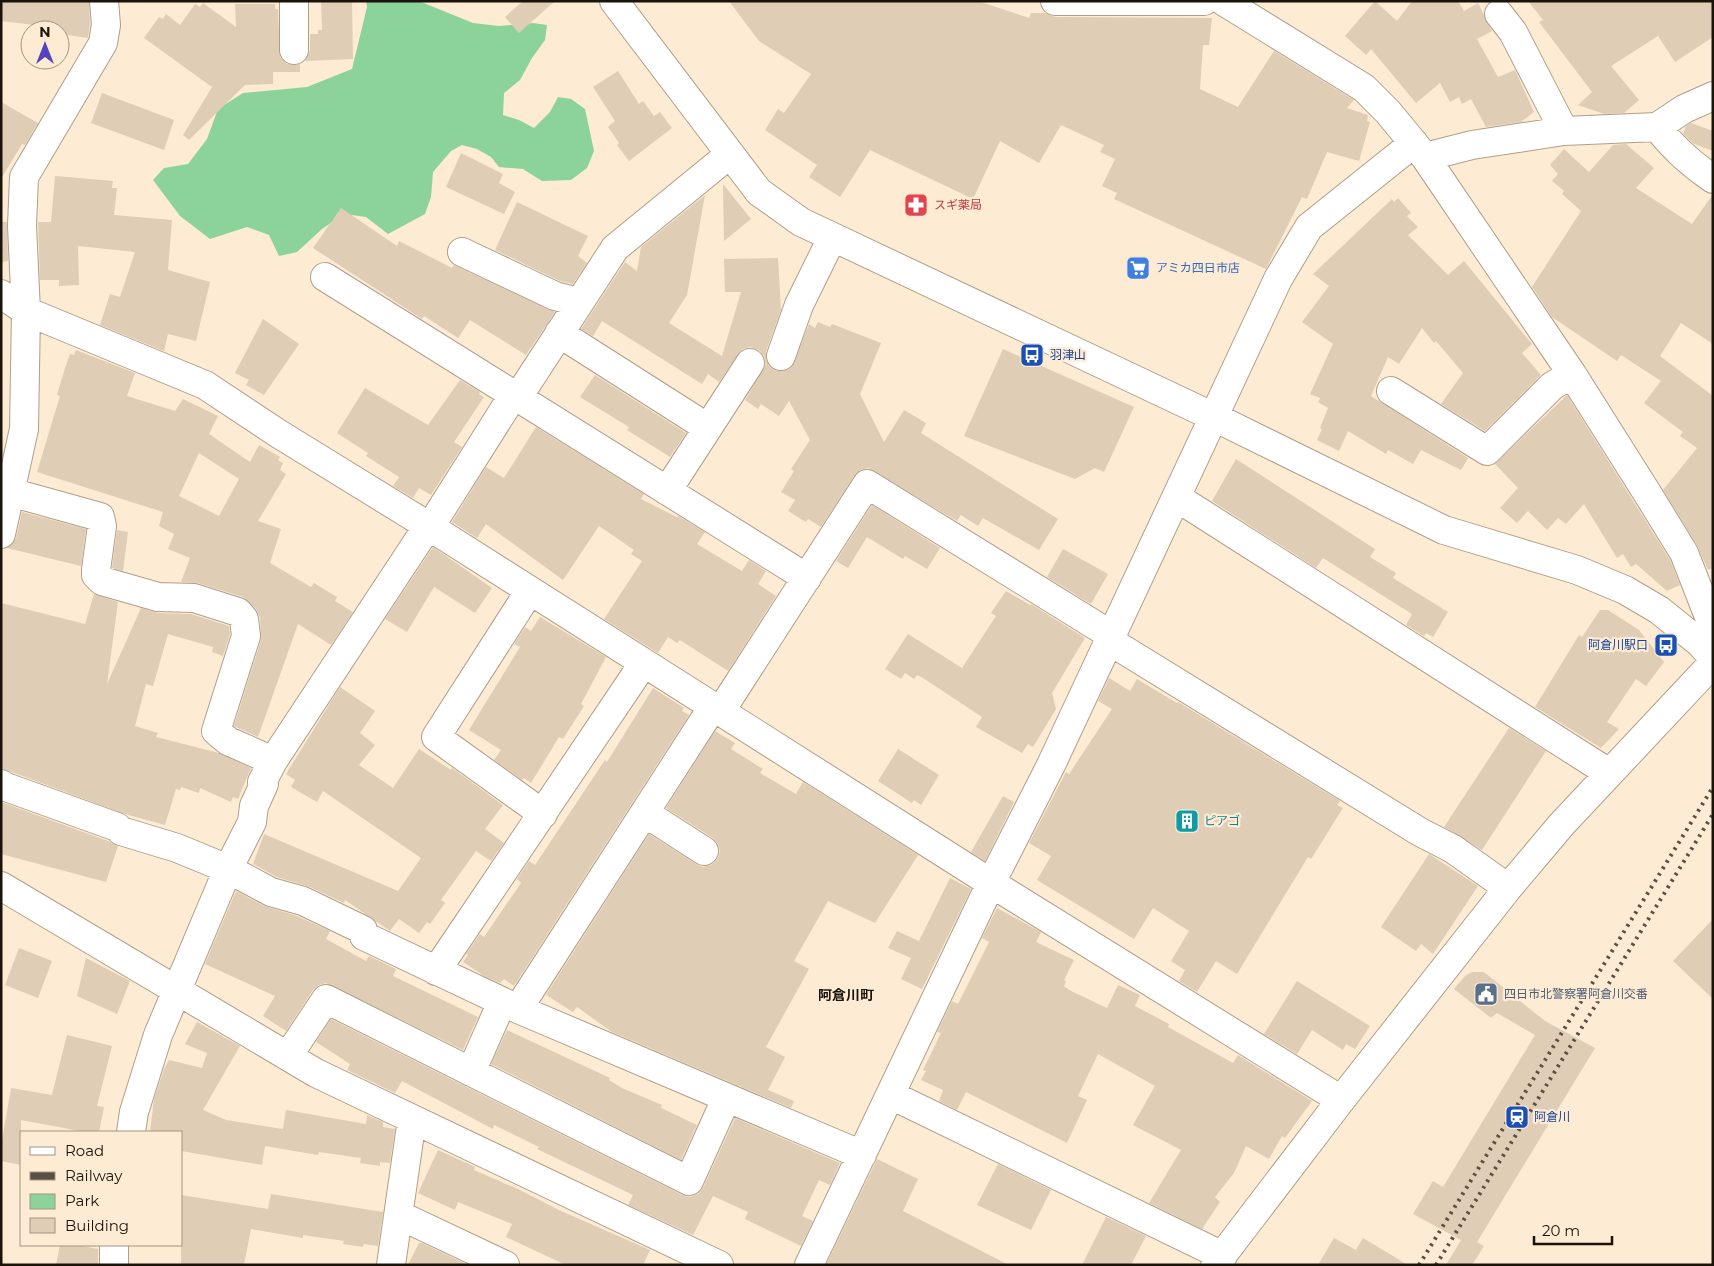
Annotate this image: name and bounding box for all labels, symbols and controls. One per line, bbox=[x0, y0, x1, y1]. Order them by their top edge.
north arrow bbox=[20, 20, 70, 70]
text: N bbox=[39, 23, 51, 41]
pharmacy icon: スギ薬局 bbox=[903, 192, 929, 218]
place label: スギ薬局 bbox=[934, 197, 982, 212]
supermarket icon: アミカ四日市店 bbox=[1125, 255, 1151, 281]
place label: アミカ四日市店 bbox=[1156, 260, 1240, 275]
bus stop icon: 羽津山 bbox=[1019, 342, 1045, 368]
place label: 羽津山 bbox=[1050, 347, 1086, 362]
bus stop icon: 阿倉川駅口 bbox=[1653, 632, 1679, 658]
place label: 阿倉川駅口 bbox=[1588, 637, 1648, 652]
building icon: ピアゴ bbox=[1174, 808, 1200, 834]
place label: ピアゴ bbox=[1204, 813, 1240, 828]
public building icon: 四日市北警察署阿倉川交番 bbox=[1473, 981, 1499, 1007]
district label: 阿倉川町 bbox=[818, 986, 874, 1004]
place label: 四日市北警察署阿倉川交番 bbox=[1504, 986, 1648, 1001]
station icon: 阿倉川 bbox=[1504, 1104, 1530, 1130]
place label: 阿倉川 bbox=[1534, 1109, 1570, 1124]
legend bbox=[20, 1131, 182, 1246]
text: Road bbox=[65, 1141, 104, 1160]
text: Railway bbox=[65, 1166, 123, 1185]
text: Park bbox=[65, 1191, 99, 1210]
scale bar bbox=[1534, 1214, 1612, 1246]
text: Building bbox=[65, 1216, 129, 1235]
text: 20 m bbox=[1542, 1221, 1580, 1240]

